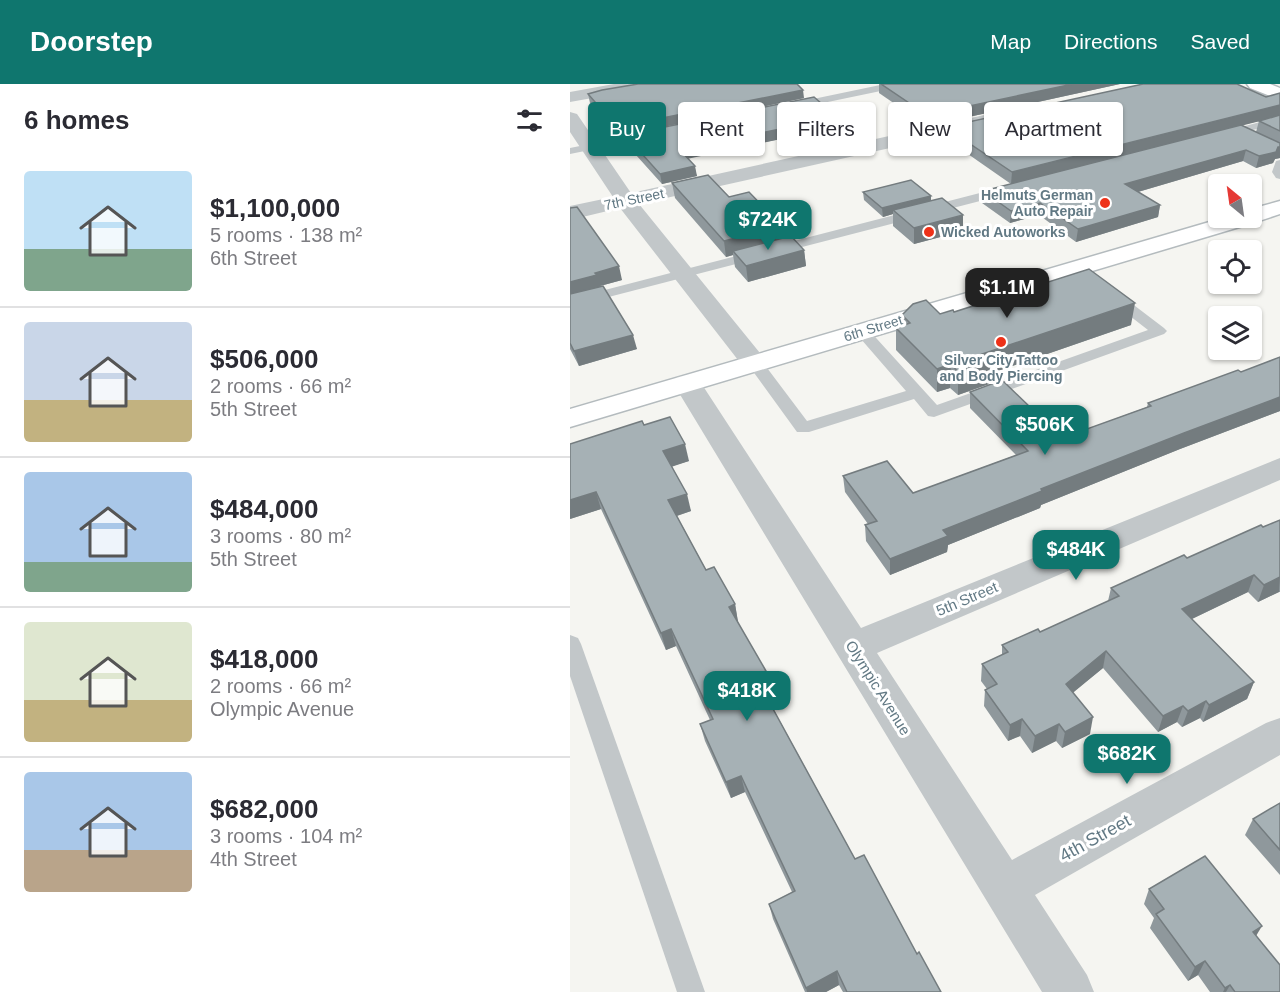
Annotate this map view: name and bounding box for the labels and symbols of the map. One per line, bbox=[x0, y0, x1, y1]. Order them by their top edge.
north arrow bbox=[1208, 174, 1262, 228]
street label: 7th Street bbox=[603, 185, 665, 213]
place label: Helmuts German Auto Repair bbox=[981, 187, 1094, 219]
marker: Helmuts German Auto Repair bbox=[1098, 196, 1112, 210]
pin: $724K bbox=[726, 200, 810, 251]
place label: Wicked Autoworks bbox=[941, 224, 1066, 240]
marker: Wicked Autoworks bbox=[922, 225, 936, 239]
pin: $1.1M bbox=[965, 268, 1049, 319]
street label: 6th Street bbox=[842, 311, 904, 345]
marker: Silver City Tattoo and Body Piercing bbox=[994, 335, 1008, 349]
place label: Silver City Tattoo and Body Piercing bbox=[940, 352, 1062, 384]
pin: $506K bbox=[1003, 405, 1087, 456]
pin: $484K bbox=[1034, 530, 1118, 581]
street label: 5th Street bbox=[934, 578, 1001, 619]
street label: Olympic Avenue bbox=[843, 637, 914, 738]
pin: $418K bbox=[705, 671, 789, 722]
pin: $682K bbox=[1085, 734, 1169, 785]
street label: 4th Street bbox=[1056, 810, 1134, 866]

